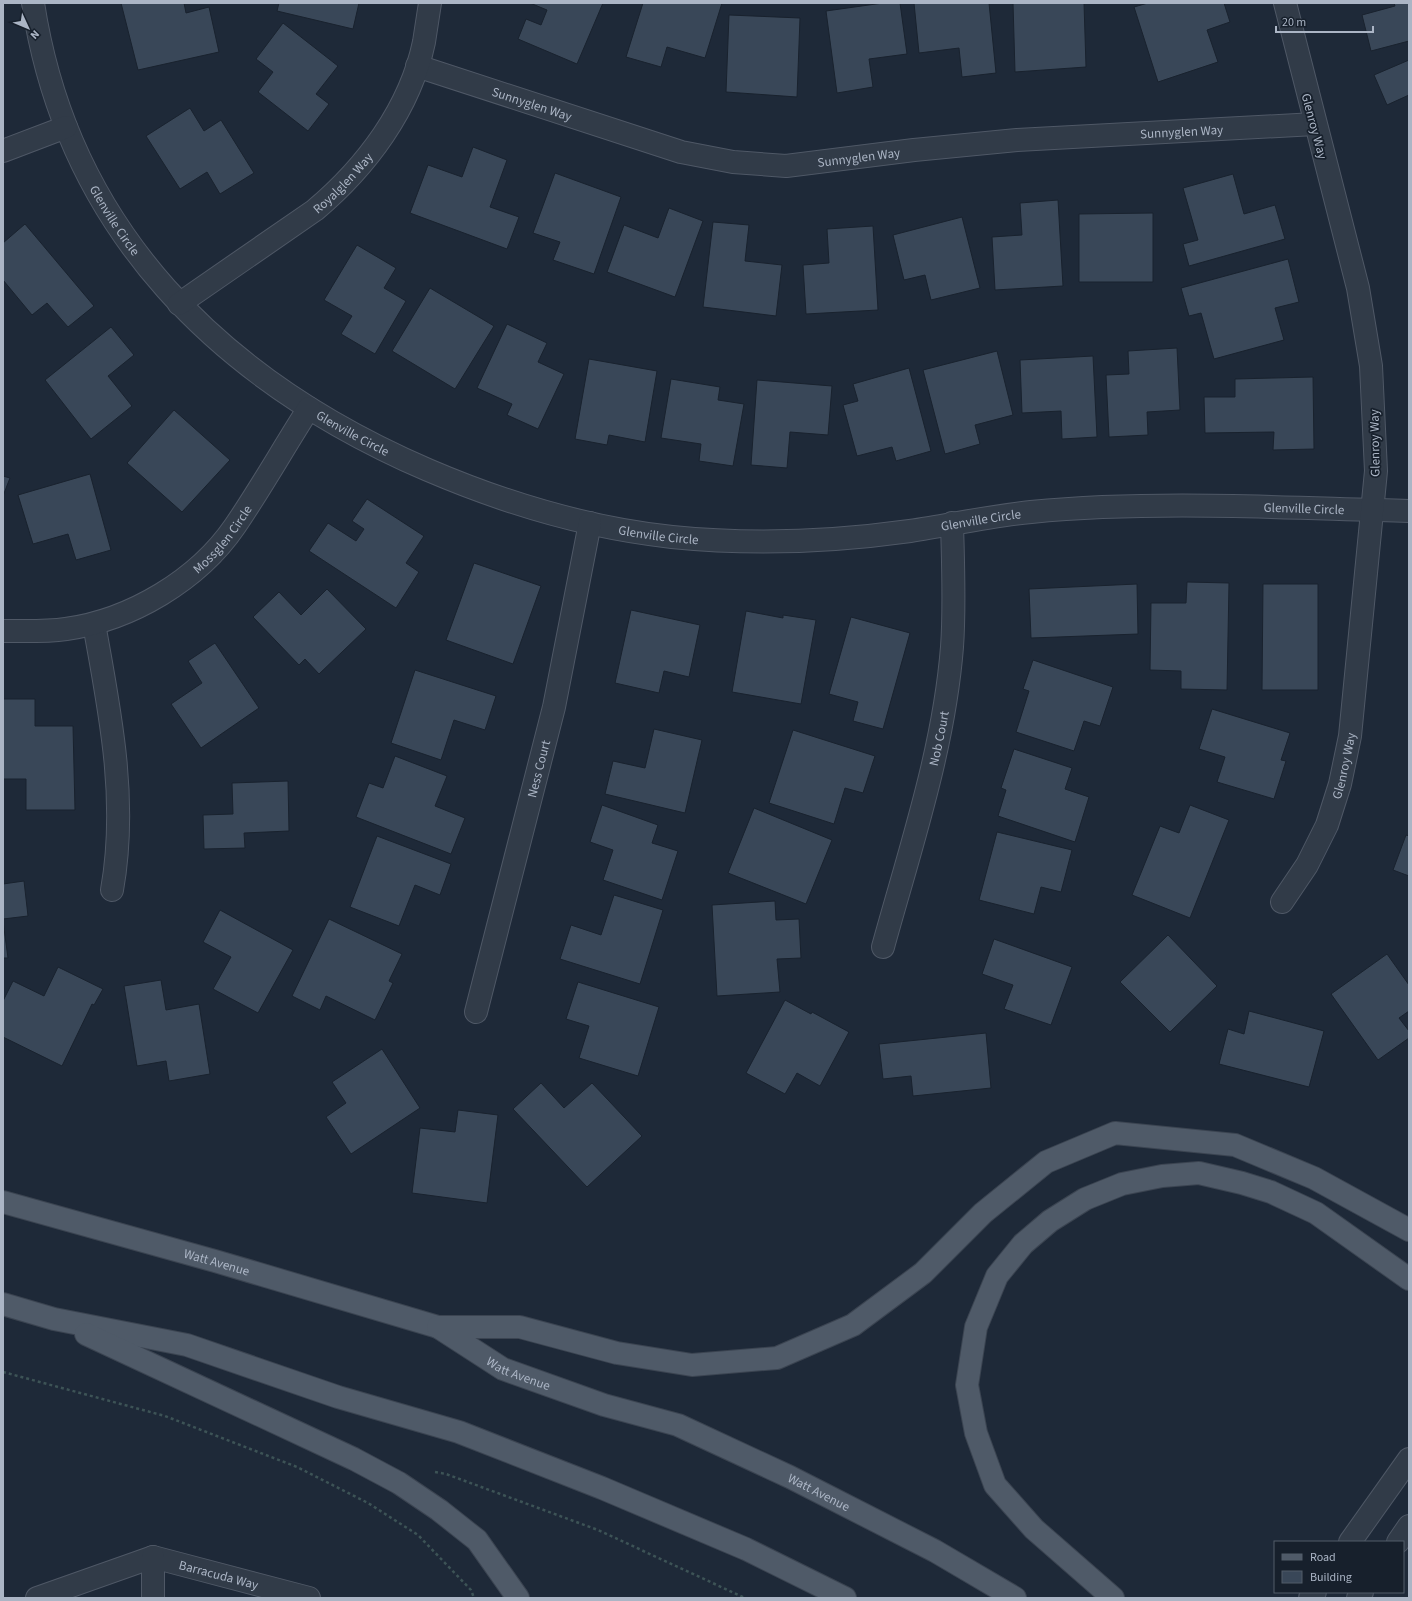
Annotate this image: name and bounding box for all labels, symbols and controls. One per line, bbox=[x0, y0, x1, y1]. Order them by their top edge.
north arrow bbox=[8, 8, 48, 48]
scale bar bbox=[1276, 8, 1373, 34]
text: 20 m bbox=[1282, 14, 1306, 31]
text: N bbox=[27, 27, 43, 42]
street label: Sunnyglen Way bbox=[489, 83, 574, 126]
street label: Glenroy Way bbox=[1297, 91, 1331, 161]
street label: Sunnyglen Way bbox=[1140, 121, 1224, 143]
street label: Sunnyglen Way bbox=[816, 144, 901, 172]
street label: Royalglen Way bbox=[309, 149, 377, 218]
street label: Glenville Circle bbox=[85, 182, 144, 260]
street label: Glenville Circle bbox=[313, 406, 392, 461]
street label: Glenroy Way bbox=[1365, 409, 1385, 477]
street label: Glenville Circle bbox=[1263, 499, 1345, 519]
street label: Mossglen Circle bbox=[189, 502, 257, 578]
street label: Glenville Circle bbox=[940, 505, 1022, 536]
street label: Glenville Circle bbox=[617, 521, 699, 549]
street label: Nob Court bbox=[925, 709, 954, 768]
street label: Glenroy Way bbox=[1328, 732, 1360, 802]
street label: Ness Court bbox=[523, 738, 555, 800]
street label: Watt Avenue bbox=[182, 1245, 252, 1281]
street label: Watt Avenue bbox=[483, 1353, 553, 1395]
street label: Watt Avenue bbox=[784, 1469, 853, 1516]
legend bbox=[1274, 1541, 1404, 1593]
text: Road bbox=[1310, 1549, 1336, 1566]
street label: Barracuda Way bbox=[177, 1556, 260, 1594]
text: Building bbox=[1310, 1569, 1352, 1586]

